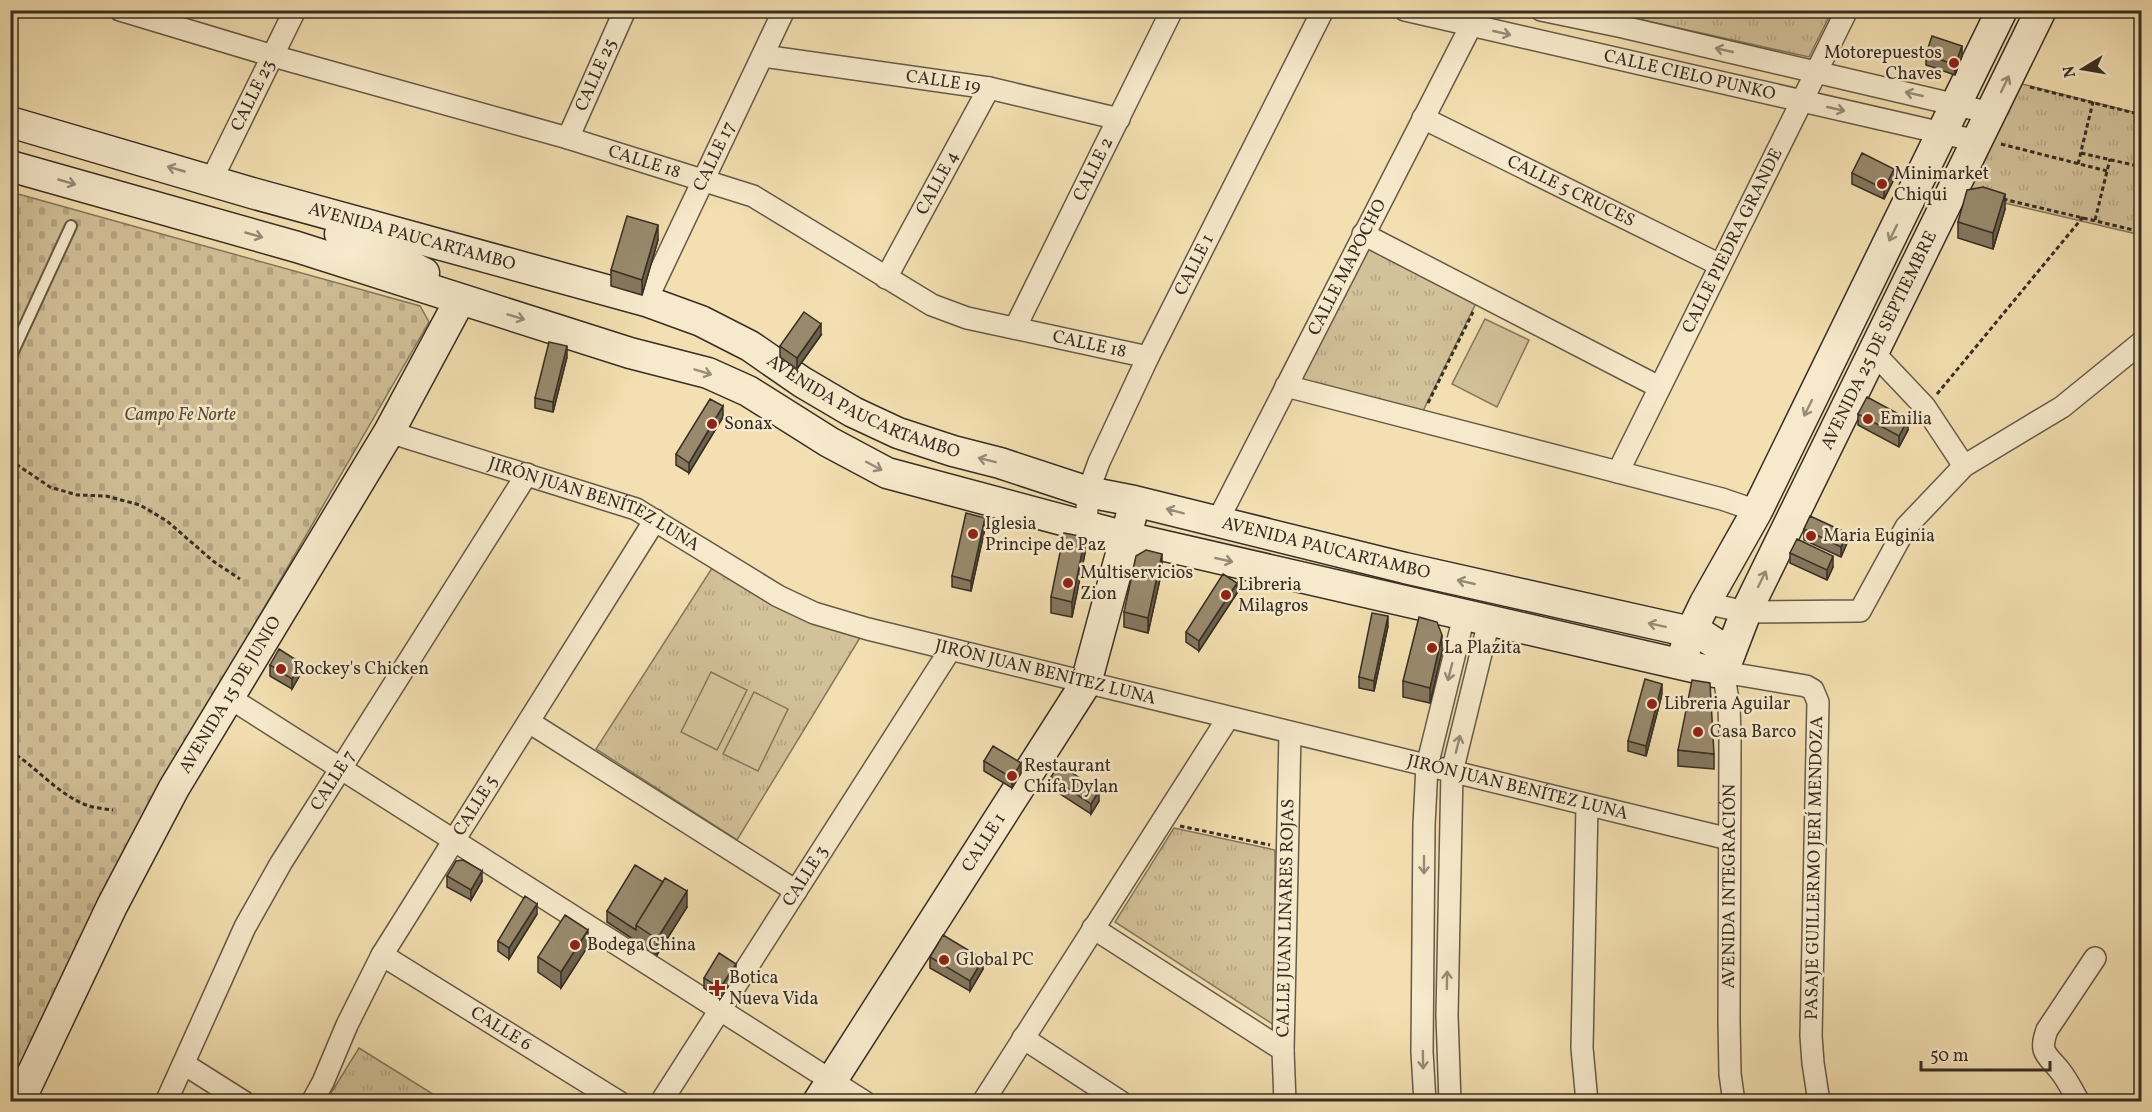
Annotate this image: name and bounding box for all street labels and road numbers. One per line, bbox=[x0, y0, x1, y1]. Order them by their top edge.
street label: CALLE 25 bbox=[569, 35, 623, 115]
street label: CALLE CIELO PUNKO bbox=[1601, 43, 1778, 107]
street label: CALLE 23 bbox=[225, 55, 281, 136]
street label: CALLE 19 bbox=[904, 64, 982, 99]
street label: CALLE 17 bbox=[687, 117, 742, 195]
street label: CALLE 2 bbox=[1067, 133, 1120, 205]
street label: CALLE 18 bbox=[605, 139, 684, 185]
street label: CALLE PIEDRA GRANDE bbox=[1676, 144, 1789, 338]
street label: CALLE 4 bbox=[910, 147, 965, 220]
street label: CALLE 5 CRUCES bbox=[1503, 149, 1639, 233]
street label: CALLE MAPOCHO bbox=[1302, 195, 1393, 340]
street label: AVENIDA PAUCARTAMBO bbox=[305, 196, 518, 277]
street label: AVENIDA 25 DE SEPTIEMBRE bbox=[1815, 226, 1943, 454]
street label: CALLE 1 bbox=[1168, 230, 1220, 300]
street label: CALLE 18 bbox=[1050, 324, 1129, 364]
street label: AVENIDA PAUCARTAMBO bbox=[762, 349, 963, 465]
street label: JIRÓN JUAN BENÍTEZ LUNA bbox=[485, 451, 705, 558]
street label: AVENIDA PAUCARTAMBO bbox=[1219, 511, 1433, 586]
street label: AVENIDA 15 DE JUNIO bbox=[173, 611, 287, 778]
street label: JIRÓN JUAN BENÍTEZ LUNA bbox=[932, 633, 1159, 711]
street label: PASAJE GUILLERMO JERÍ MENDOZA bbox=[1800, 716, 1830, 1020]
street label: CALLE 7 bbox=[305, 745, 362, 816]
street label: JIRÓN JUAN BENÍTEZ LUNA bbox=[1404, 748, 1631, 827]
street label: CALLE 5 bbox=[447, 771, 504, 841]
street label: AVENIDA INTEGRACIÓN bbox=[1717, 784, 1742, 989]
street label: CALLE JUAN LINARES ROJAS bbox=[1271, 799, 1301, 1038]
street label: CALLE 1 bbox=[956, 808, 1012, 877]
street label: CALLE 3 bbox=[777, 841, 834, 912]
street label: CALLE 6 bbox=[466, 1000, 536, 1057]

